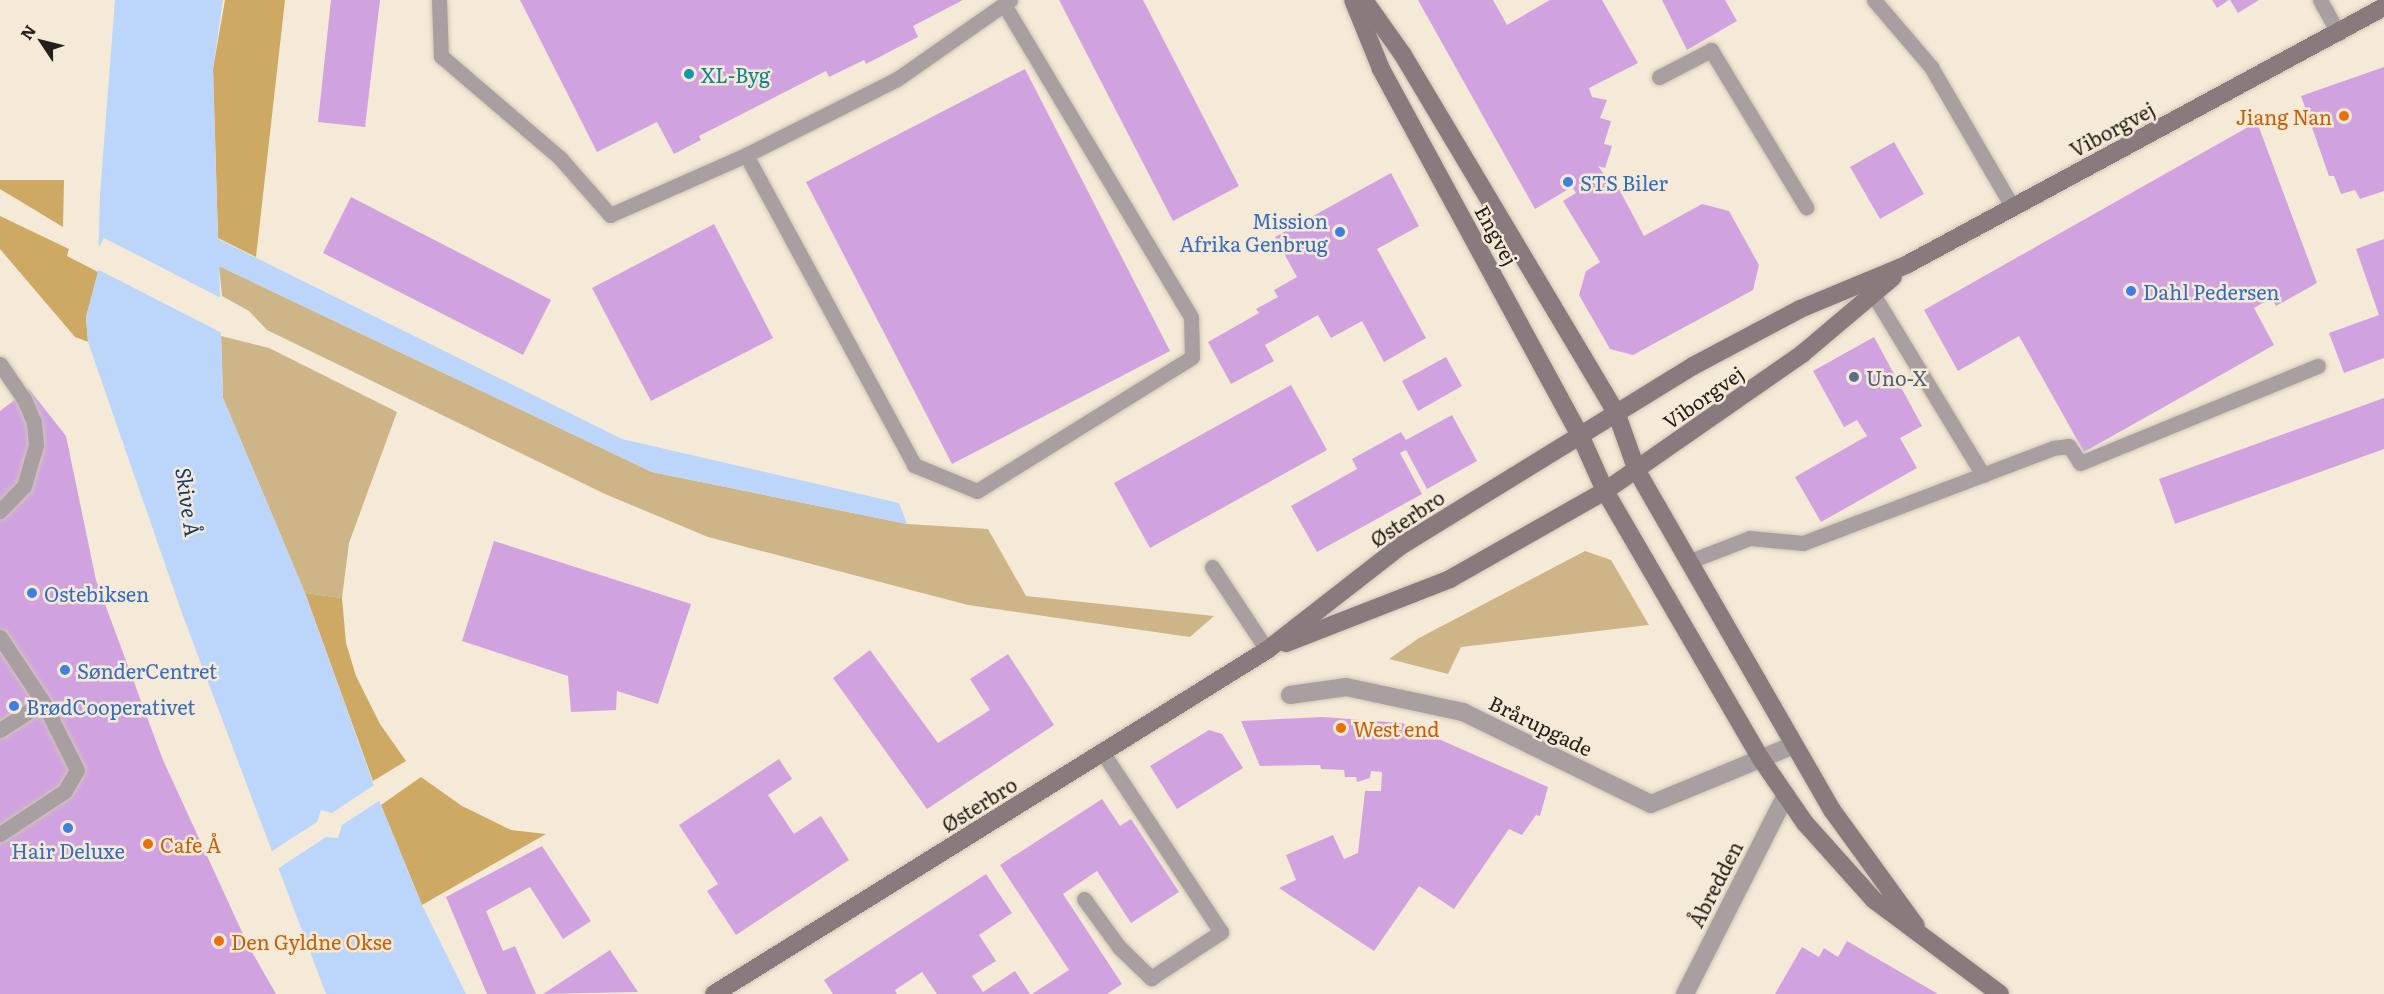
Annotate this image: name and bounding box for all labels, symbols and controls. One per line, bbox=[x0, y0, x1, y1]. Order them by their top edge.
north arrow bbox=[12, 12, 72, 72]
text: N bbox=[14, 19, 41, 44]
place label: XL-Byg bbox=[701, 62, 770, 86]
marker: XL-Byg bbox=[682, 67, 696, 81]
street label: Viborgvej bbox=[2065, 97, 2159, 161]
place label: Jiang Nan bbox=[2236, 104, 2332, 128]
marker: Jiang Nan bbox=[2337, 109, 2351, 123]
place label: STS Biler bbox=[1580, 170, 1668, 194]
marker: STS Biler bbox=[1561, 175, 1575, 189]
street label: Engvej bbox=[1471, 201, 1523, 269]
place label: Mission Afrika Genbrug bbox=[1179, 208, 1328, 255]
marker: Mission Afrika Genbrug bbox=[1333, 225, 1347, 239]
place label: Dahl Pedersen bbox=[2143, 279, 2280, 303]
marker: Dahl Pedersen bbox=[2124, 284, 2138, 298]
street label: Viborgvej bbox=[1658, 361, 1748, 433]
place label: Uno-X bbox=[1866, 365, 1927, 389]
marker: Uno-X bbox=[1847, 370, 1861, 384]
water label: Skive Å bbox=[172, 466, 206, 538]
street label: Østerbro bbox=[1365, 485, 1449, 551]
place label: Ostebiksen bbox=[44, 581, 149, 605]
marker: Ostebiksen bbox=[25, 586, 39, 600]
place label: SønderCentret bbox=[77, 658, 217, 682]
marker: SønderCentret bbox=[58, 663, 72, 677]
street label: Brårupgade bbox=[1486, 690, 1596, 760]
place label: BrødCooperativet bbox=[26, 694, 195, 718]
marker: BrødCooperativet bbox=[7, 699, 21, 713]
place label: West end bbox=[1353, 716, 1440, 740]
marker: West end bbox=[1334, 721, 1348, 735]
street label: Østerbro bbox=[937, 772, 1021, 836]
marker: Hair Deluxe bbox=[61, 821, 75, 835]
place label: Cafe Å bbox=[160, 832, 221, 856]
marker: Cafe Å bbox=[141, 837, 155, 851]
street label: Åbredden bbox=[1683, 837, 1747, 931]
place label: Hair Deluxe bbox=[11, 838, 125, 862]
place label: Den Gyldne Okse bbox=[231, 929, 392, 953]
marker: Den Gyldne Okse bbox=[212, 934, 226, 948]

